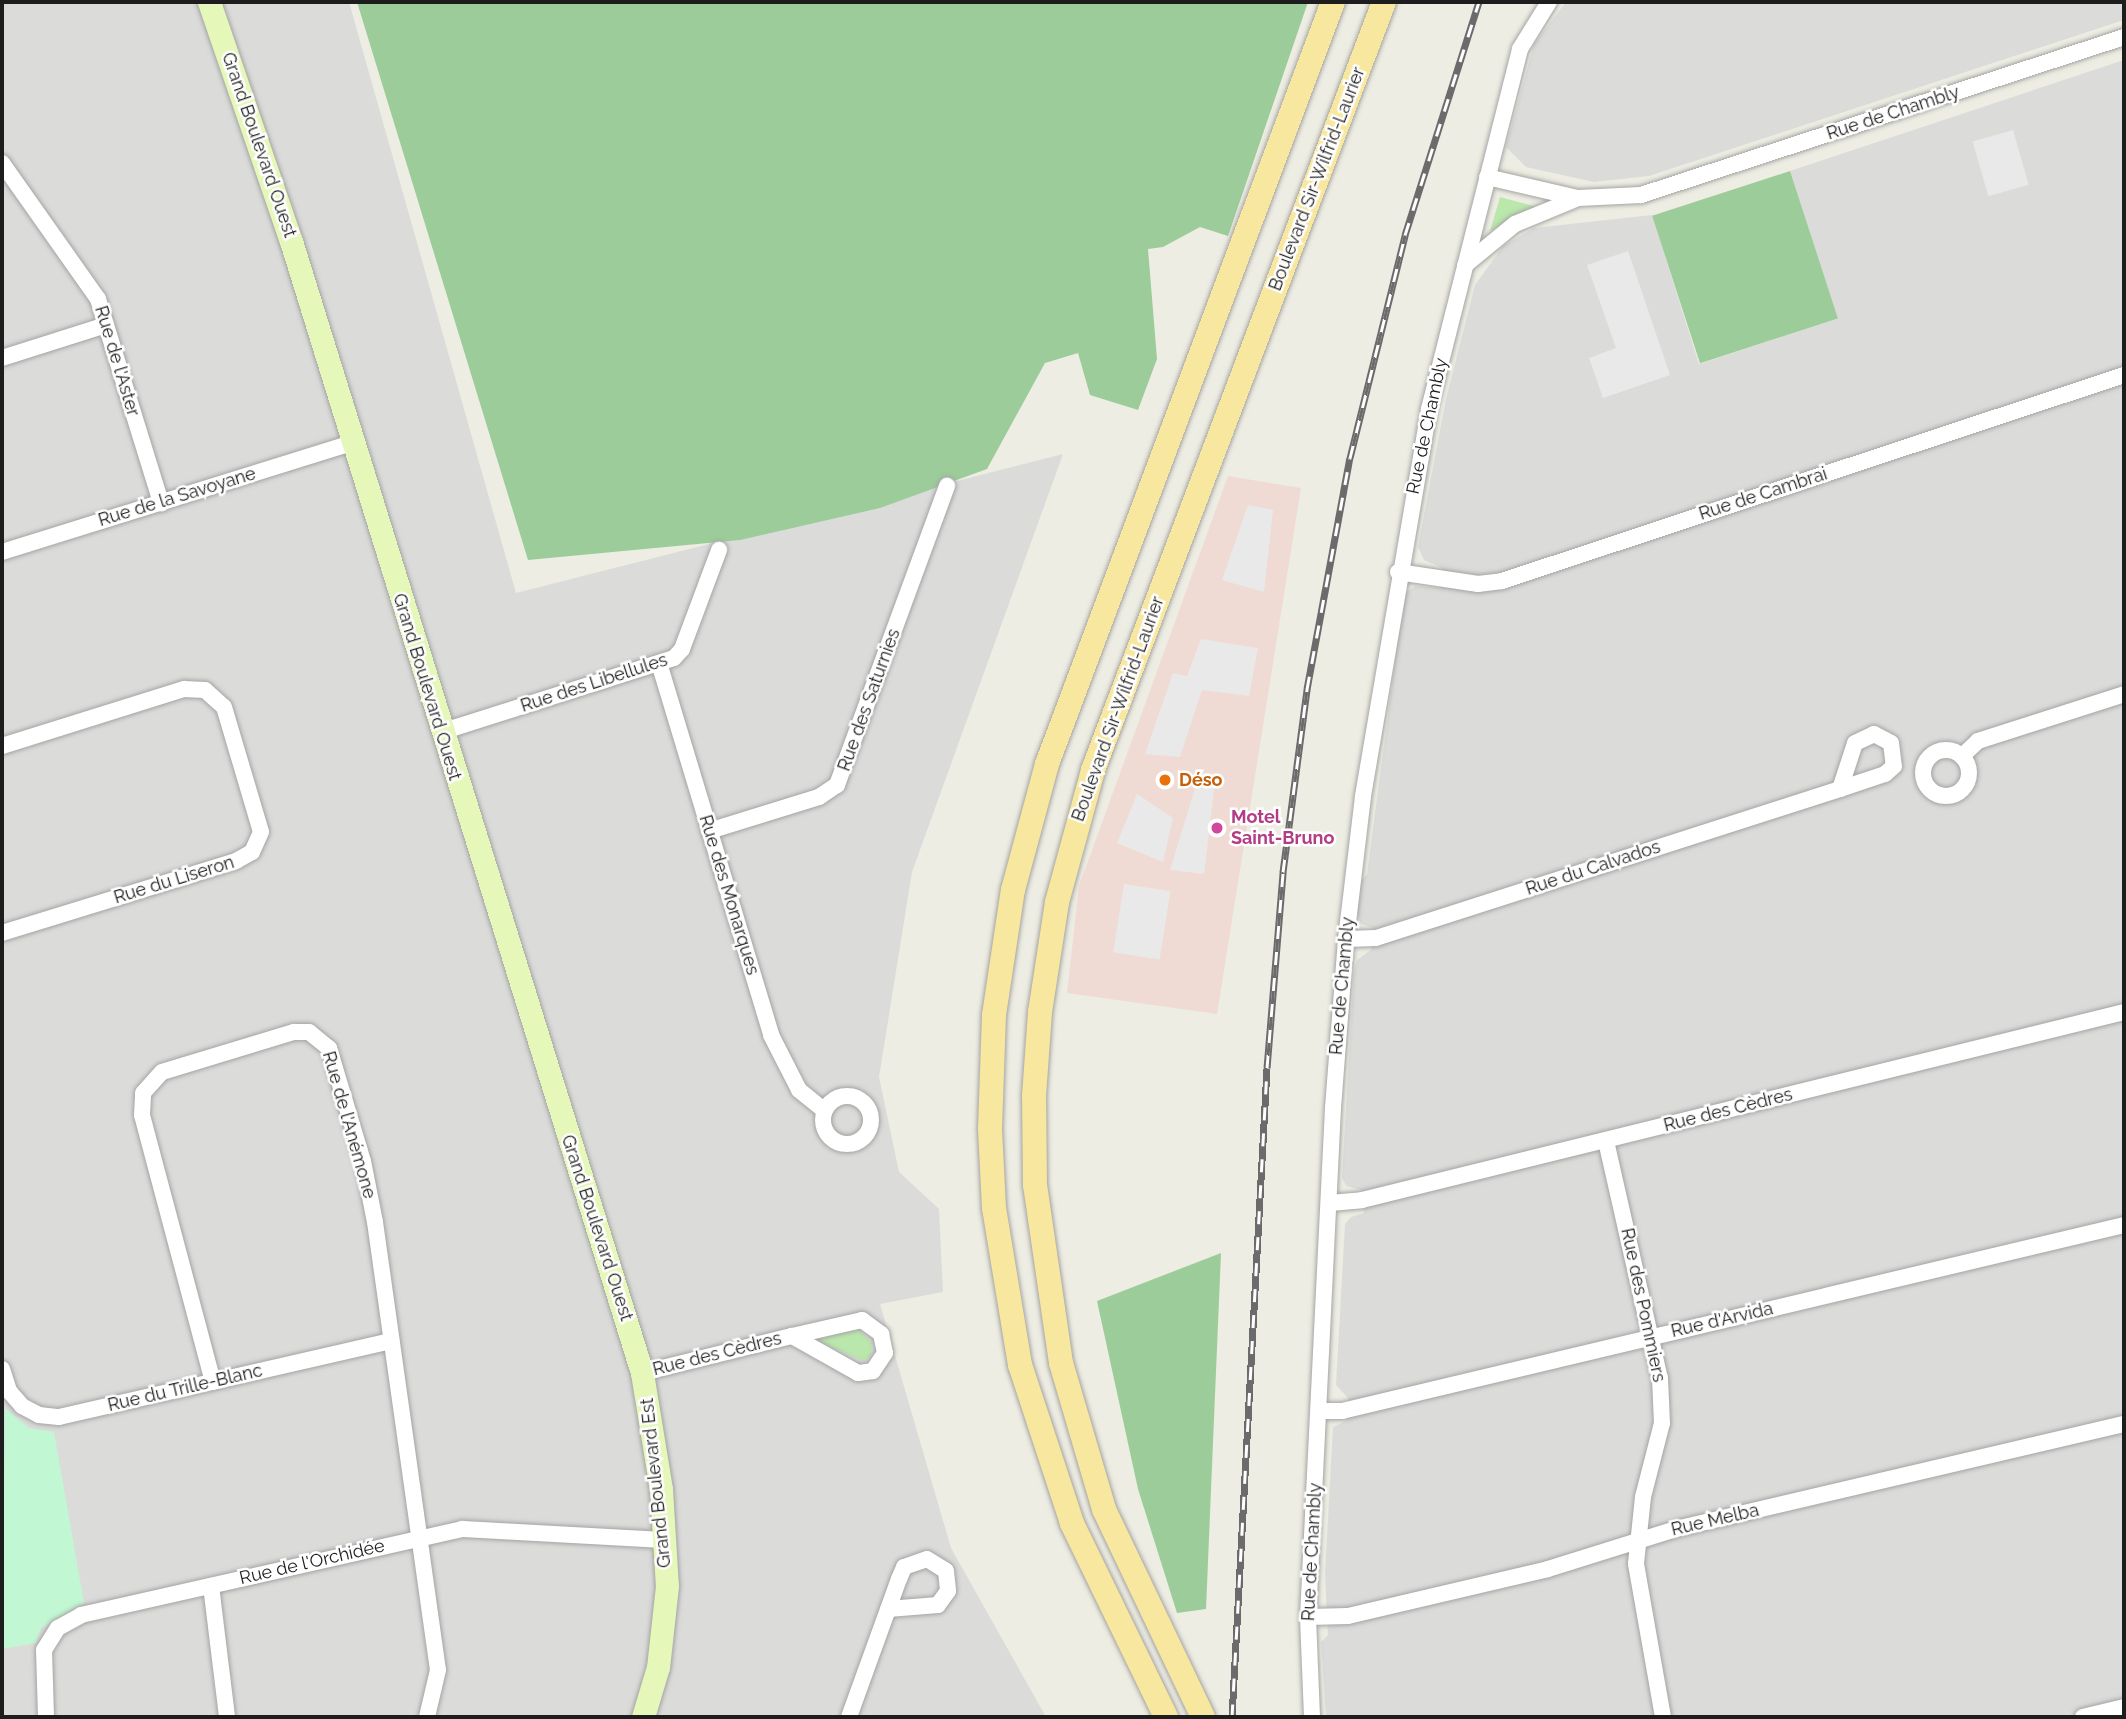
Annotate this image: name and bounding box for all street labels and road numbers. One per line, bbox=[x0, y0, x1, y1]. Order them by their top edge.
street label: Grand Boulevard Ouest bbox=[217, 50, 301, 240]
street label: Boulevard Sir-Wilfrid-Laurier bbox=[1264, 64, 1370, 294]
street label: Rue de Chambly bbox=[1824, 81, 1962, 145]
street label: Rue de l'Aster bbox=[90, 303, 144, 419]
street label: Rue de Chambly bbox=[1402, 356, 1452, 496]
street label: Rue de la Savoyane bbox=[96, 463, 258, 531]
street label: Rue de Cambrai bbox=[1696, 463, 1830, 525]
street label: Grand Boulevard Ouest bbox=[388, 591, 466, 783]
street label: Boulevard Sir-Wilfrid-Laurier bbox=[1067, 594, 1169, 824]
street label: Rue des Saturnies bbox=[833, 626, 905, 774]
street label: Rue des Libellules bbox=[518, 649, 670, 717]
street label: Rue des Monarques bbox=[694, 812, 764, 978]
street label: Rue du Calvados bbox=[1523, 836, 1663, 900]
street label: Rue du Liseron bbox=[111, 851, 237, 909]
street label: Rue de Chambly bbox=[1325, 916, 1359, 1056]
street label: Rue de l'Anémone bbox=[318, 1049, 380, 1201]
street label: Rue des Cèdres bbox=[1661, 1084, 1795, 1136]
street label: Grand Boulevard Ouest bbox=[557, 1132, 637, 1324]
street label: Rue des Pommiers bbox=[1616, 1226, 1670, 1384]
street label: Rue d'Arvida bbox=[1669, 1298, 1775, 1342]
street label: Rue des Cèdres bbox=[650, 1328, 784, 1380]
street label: Rue du Trille-Blanc bbox=[105, 1360, 265, 1416]
street label: Grand Boulevard Est bbox=[636, 1397, 676, 1569]
street label: Rue de Chambly bbox=[1298, 1482, 1326, 1622]
street label: Rue Melba bbox=[1669, 1499, 1761, 1541]
street label: Rue de l'Orchidée bbox=[237, 1535, 387, 1589]

